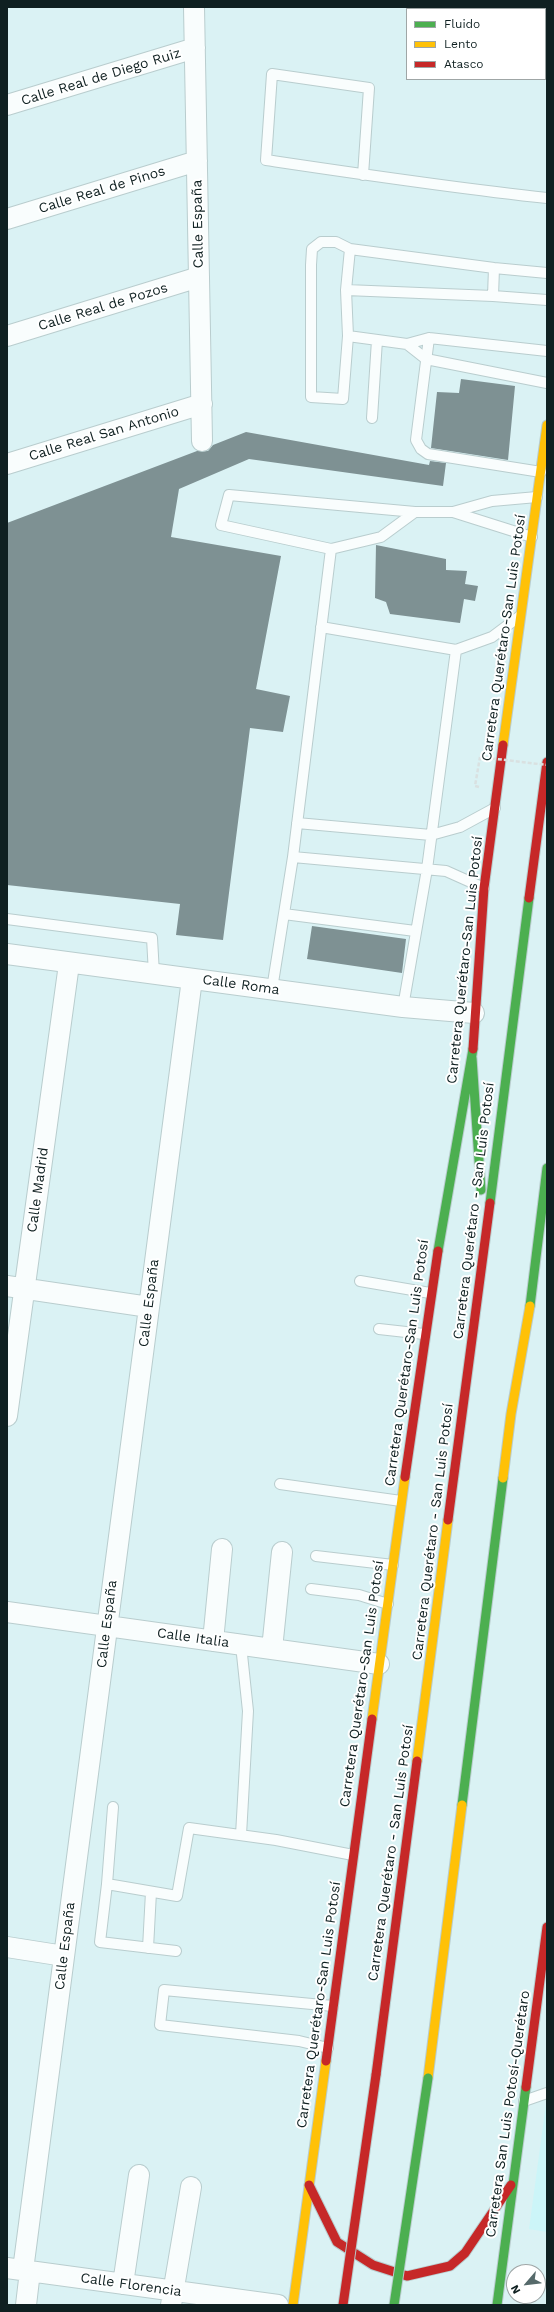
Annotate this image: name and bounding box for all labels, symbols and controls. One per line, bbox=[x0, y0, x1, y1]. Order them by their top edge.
legend bbox=[406, 8, 546, 80]
text: Fluido bbox=[444, 17, 480, 31]
text: Lento bbox=[444, 37, 478, 51]
street label: Calle Real de Diego Ruiz bbox=[19, 45, 183, 109]
text: Atasco bbox=[444, 57, 484, 71]
street label: Calle Real de Pinos bbox=[37, 163, 167, 217]
street label: Calle España bbox=[189, 180, 207, 268]
street label: Calle Real de Pozos bbox=[36, 279, 170, 335]
street label: Calle Real San Antonio bbox=[27, 403, 181, 465]
street label: Carretera Querétaro-San Luis Potosí bbox=[478, 514, 530, 762]
street label: Carretera Querétaro-San Luis Potosí bbox=[444, 835, 486, 1085]
street label: Calle Roma bbox=[201, 971, 281, 999]
street label: Carretera Querétaro - San Luis Potosí bbox=[450, 1082, 498, 1340]
street label: Calle Madrid bbox=[24, 1146, 52, 1234]
street label: Carretera Querétaro-San Luis Potosí bbox=[381, 1239, 433, 1487]
street label: Calle España bbox=[135, 1258, 163, 1348]
street label: Carretera Querétaro - San Luis Potosí bbox=[409, 1403, 457, 1661]
street label: Carretera Querétaro-San Luis Potosí bbox=[336, 1560, 388, 1808]
street label: Calle España bbox=[93, 1579, 121, 1669]
street label: Calle Italia bbox=[156, 1625, 230, 1651]
street label: Carretera Querétaro - San Luis Potosí bbox=[365, 1724, 417, 1982]
street label: Carretera Querétaro-San Luis Potosí bbox=[293, 1881, 345, 2129]
street label: Calle España bbox=[51, 1901, 79, 1991]
street label: Carretera San Luis Potosí-Querétaro bbox=[482, 1989, 534, 2239]
north arrow bbox=[506, 2264, 546, 2304]
street label: Calle Florencia bbox=[79, 2270, 183, 2300]
text: N bbox=[508, 2283, 523, 2296]

